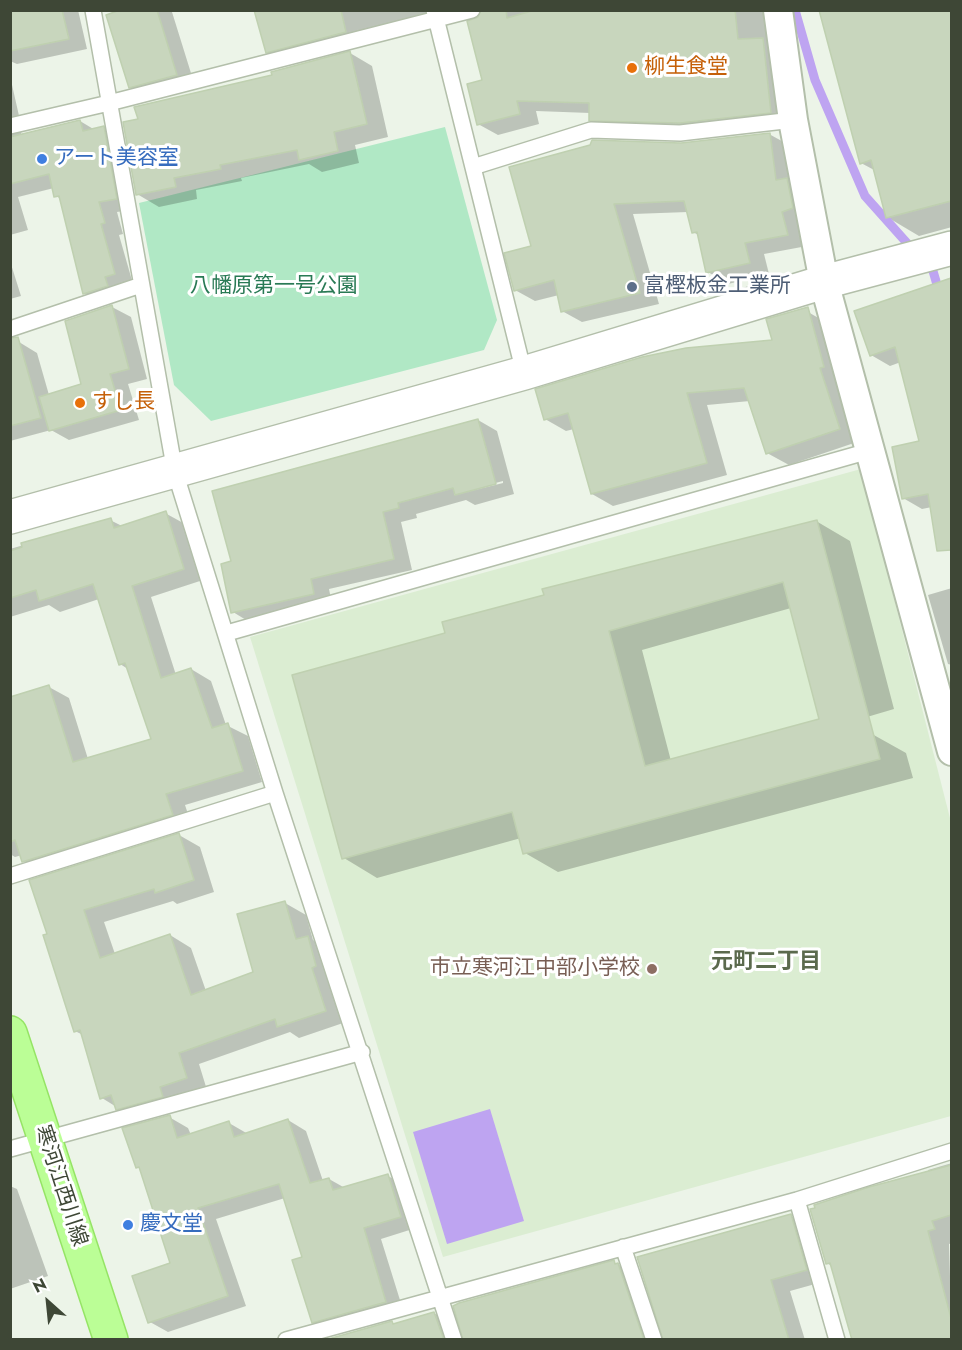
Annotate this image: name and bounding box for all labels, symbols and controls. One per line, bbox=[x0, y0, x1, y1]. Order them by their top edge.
place label: 柳生食堂 bbox=[644, 55, 728, 81]
marker: 柳生食堂 bbox=[625, 61, 639, 75]
place label: アート美容室 bbox=[54, 146, 179, 172]
marker: アート美容室 bbox=[35, 152, 49, 166]
park label: 八幡原第一号公園 bbox=[190, 274, 358, 300]
place label: 富樫板金工業所 bbox=[644, 274, 791, 300]
marker: 富樫板金工業所 bbox=[625, 280, 639, 294]
place label: すし長 bbox=[92, 390, 155, 416]
marker: すし長 bbox=[73, 396, 87, 410]
district label: 元町二丁目 bbox=[711, 950, 821, 976]
place label: 市立寒河江中部小学校 bbox=[430, 956, 640, 982]
marker: 市立寒河江中部小学校 bbox=[645, 962, 659, 976]
street label: 寒河江西川線 bbox=[29, 1122, 91, 1250]
place label: 慶文堂 bbox=[140, 1212, 203, 1238]
marker: 慶文堂 bbox=[121, 1218, 135, 1232]
north arrow bbox=[18, 1272, 78, 1332]
text: N bbox=[29, 1272, 50, 1299]

